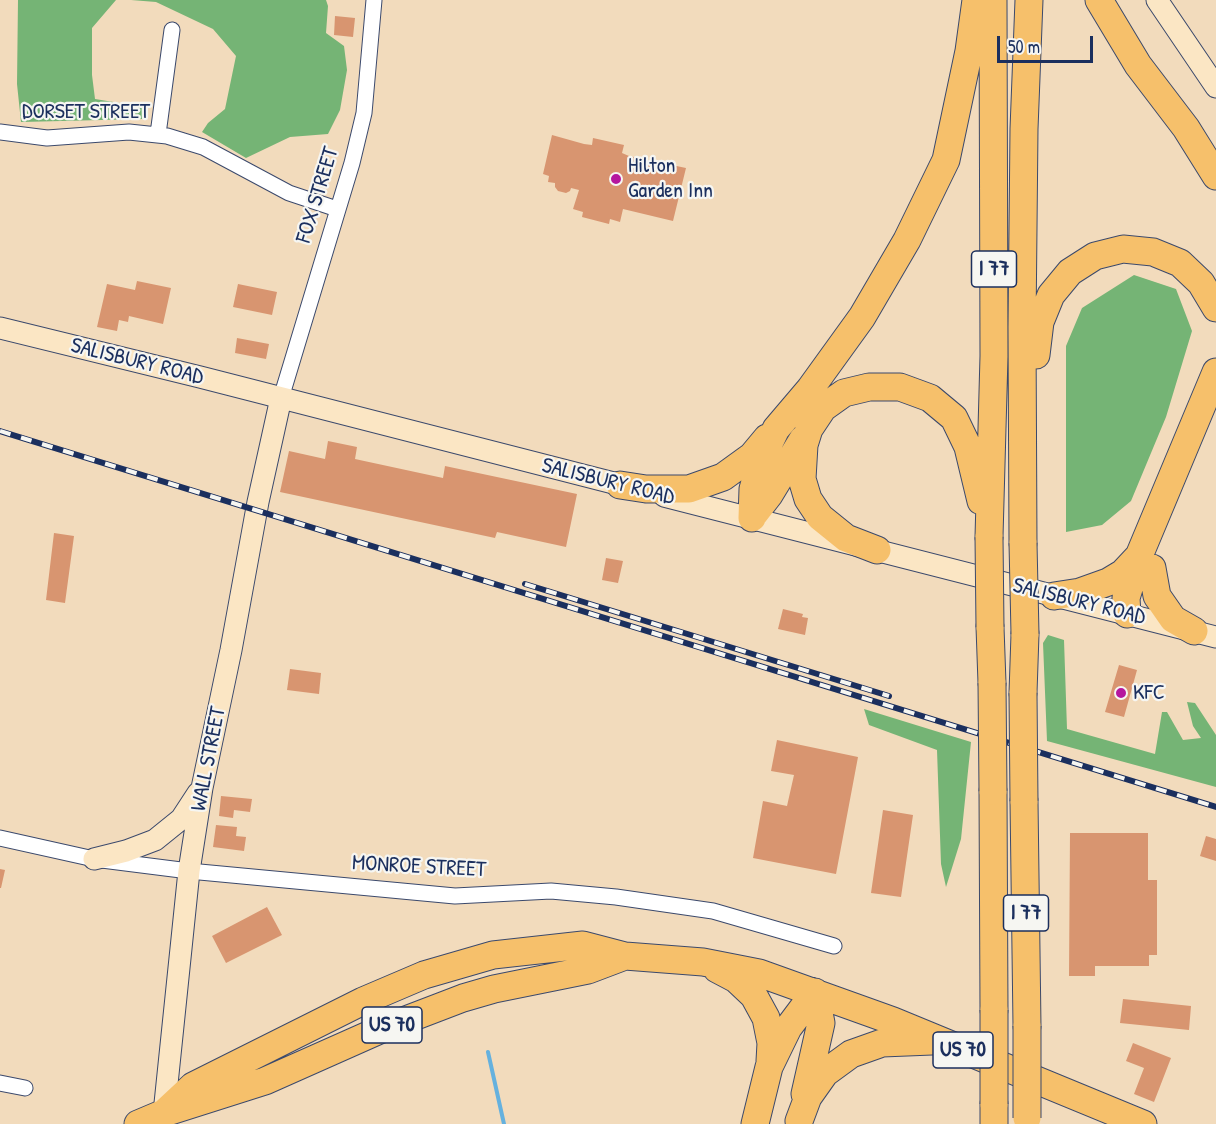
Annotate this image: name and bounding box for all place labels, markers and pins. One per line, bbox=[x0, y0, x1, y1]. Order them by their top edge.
place label: Hilton Garden Inn bbox=[628, 153, 713, 204]
marker: Hilton Garden Inn bbox=[609, 172, 623, 186]
place label: KFC bbox=[1133, 680, 1165, 706]
marker: KFC bbox=[1114, 686, 1128, 700]

